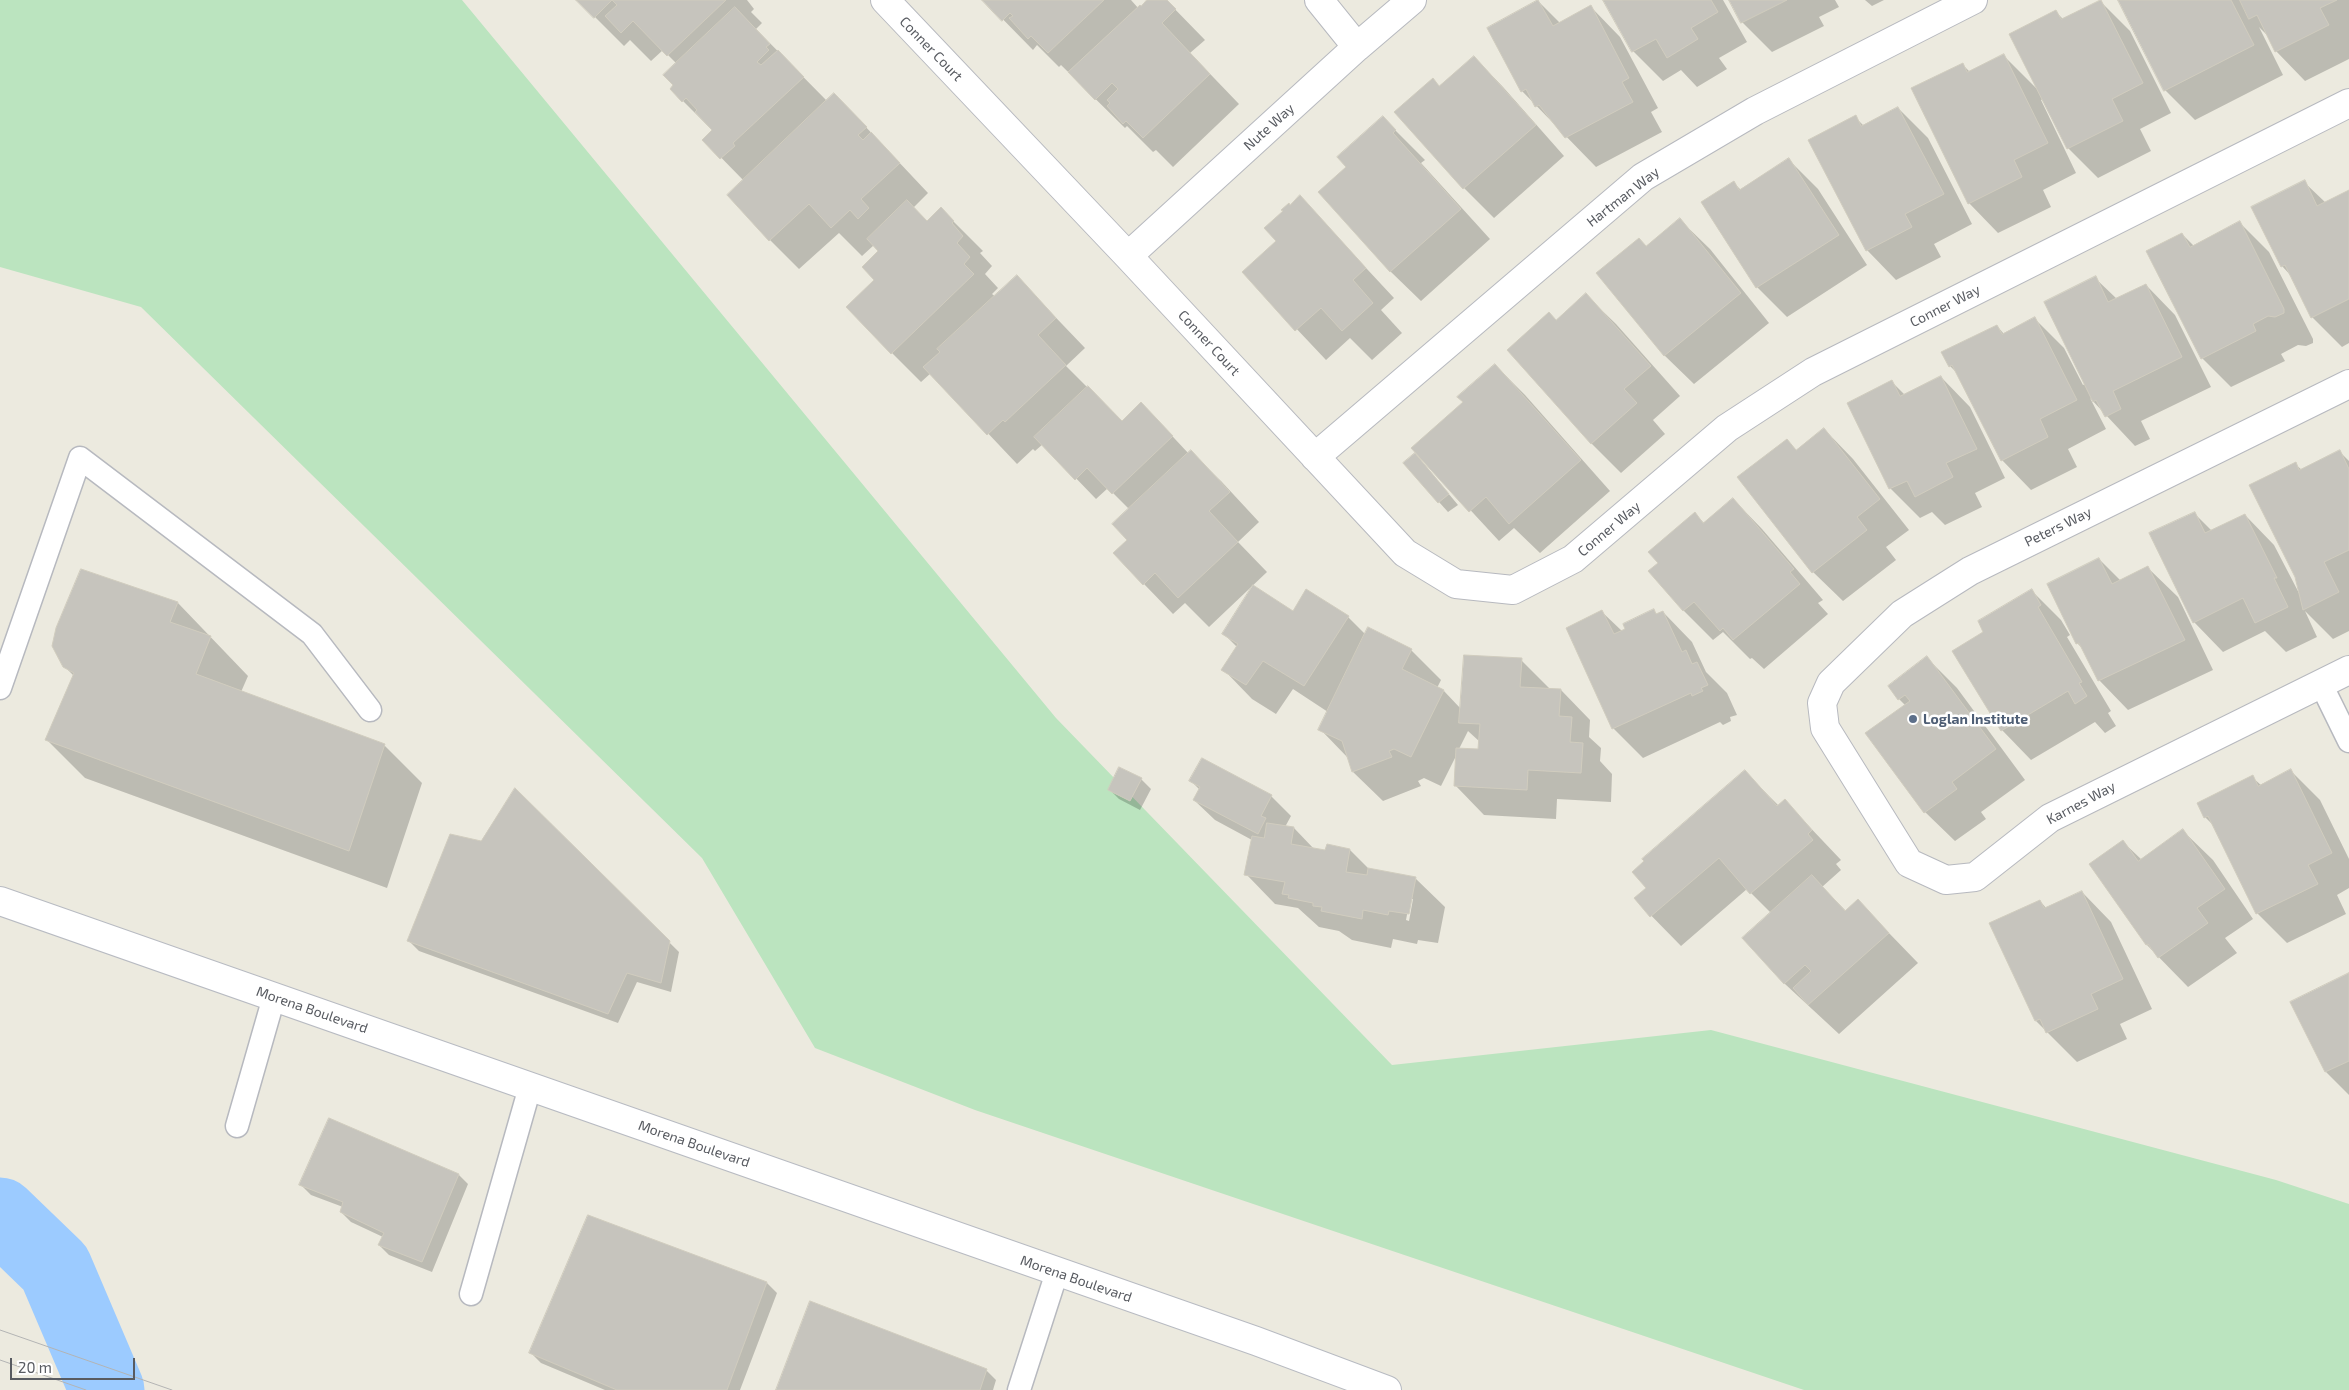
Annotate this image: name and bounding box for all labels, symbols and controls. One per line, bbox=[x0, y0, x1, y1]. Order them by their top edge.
street label: Conner Court bbox=[896, 13, 966, 85]
street label: Nute Way bbox=[1240, 100, 1298, 154]
street label: Hartman Way bbox=[1583, 163, 1663, 231]
street label: Conner Way bbox=[1907, 281, 1983, 331]
street label: Conner Court bbox=[1174, 307, 1244, 379]
street label: Conner Way bbox=[1574, 498, 1644, 560]
street label: Peters Way bbox=[2022, 504, 2094, 550]
place label: Loglan Institute bbox=[1923, 711, 2028, 727]
marker: Loglan Institute bbox=[1907, 713, 1919, 725]
street label: Karnes Way bbox=[2044, 778, 2118, 828]
street label: Morena Boulevard bbox=[254, 983, 370, 1037]
street label: Morena Boulevard bbox=[636, 1117, 752, 1171]
street label: Morena Boulevard bbox=[1018, 1252, 1134, 1306]
scale bar bbox=[12, 1348, 138, 1380]
text: 20 m bbox=[18, 1358, 52, 1376]

